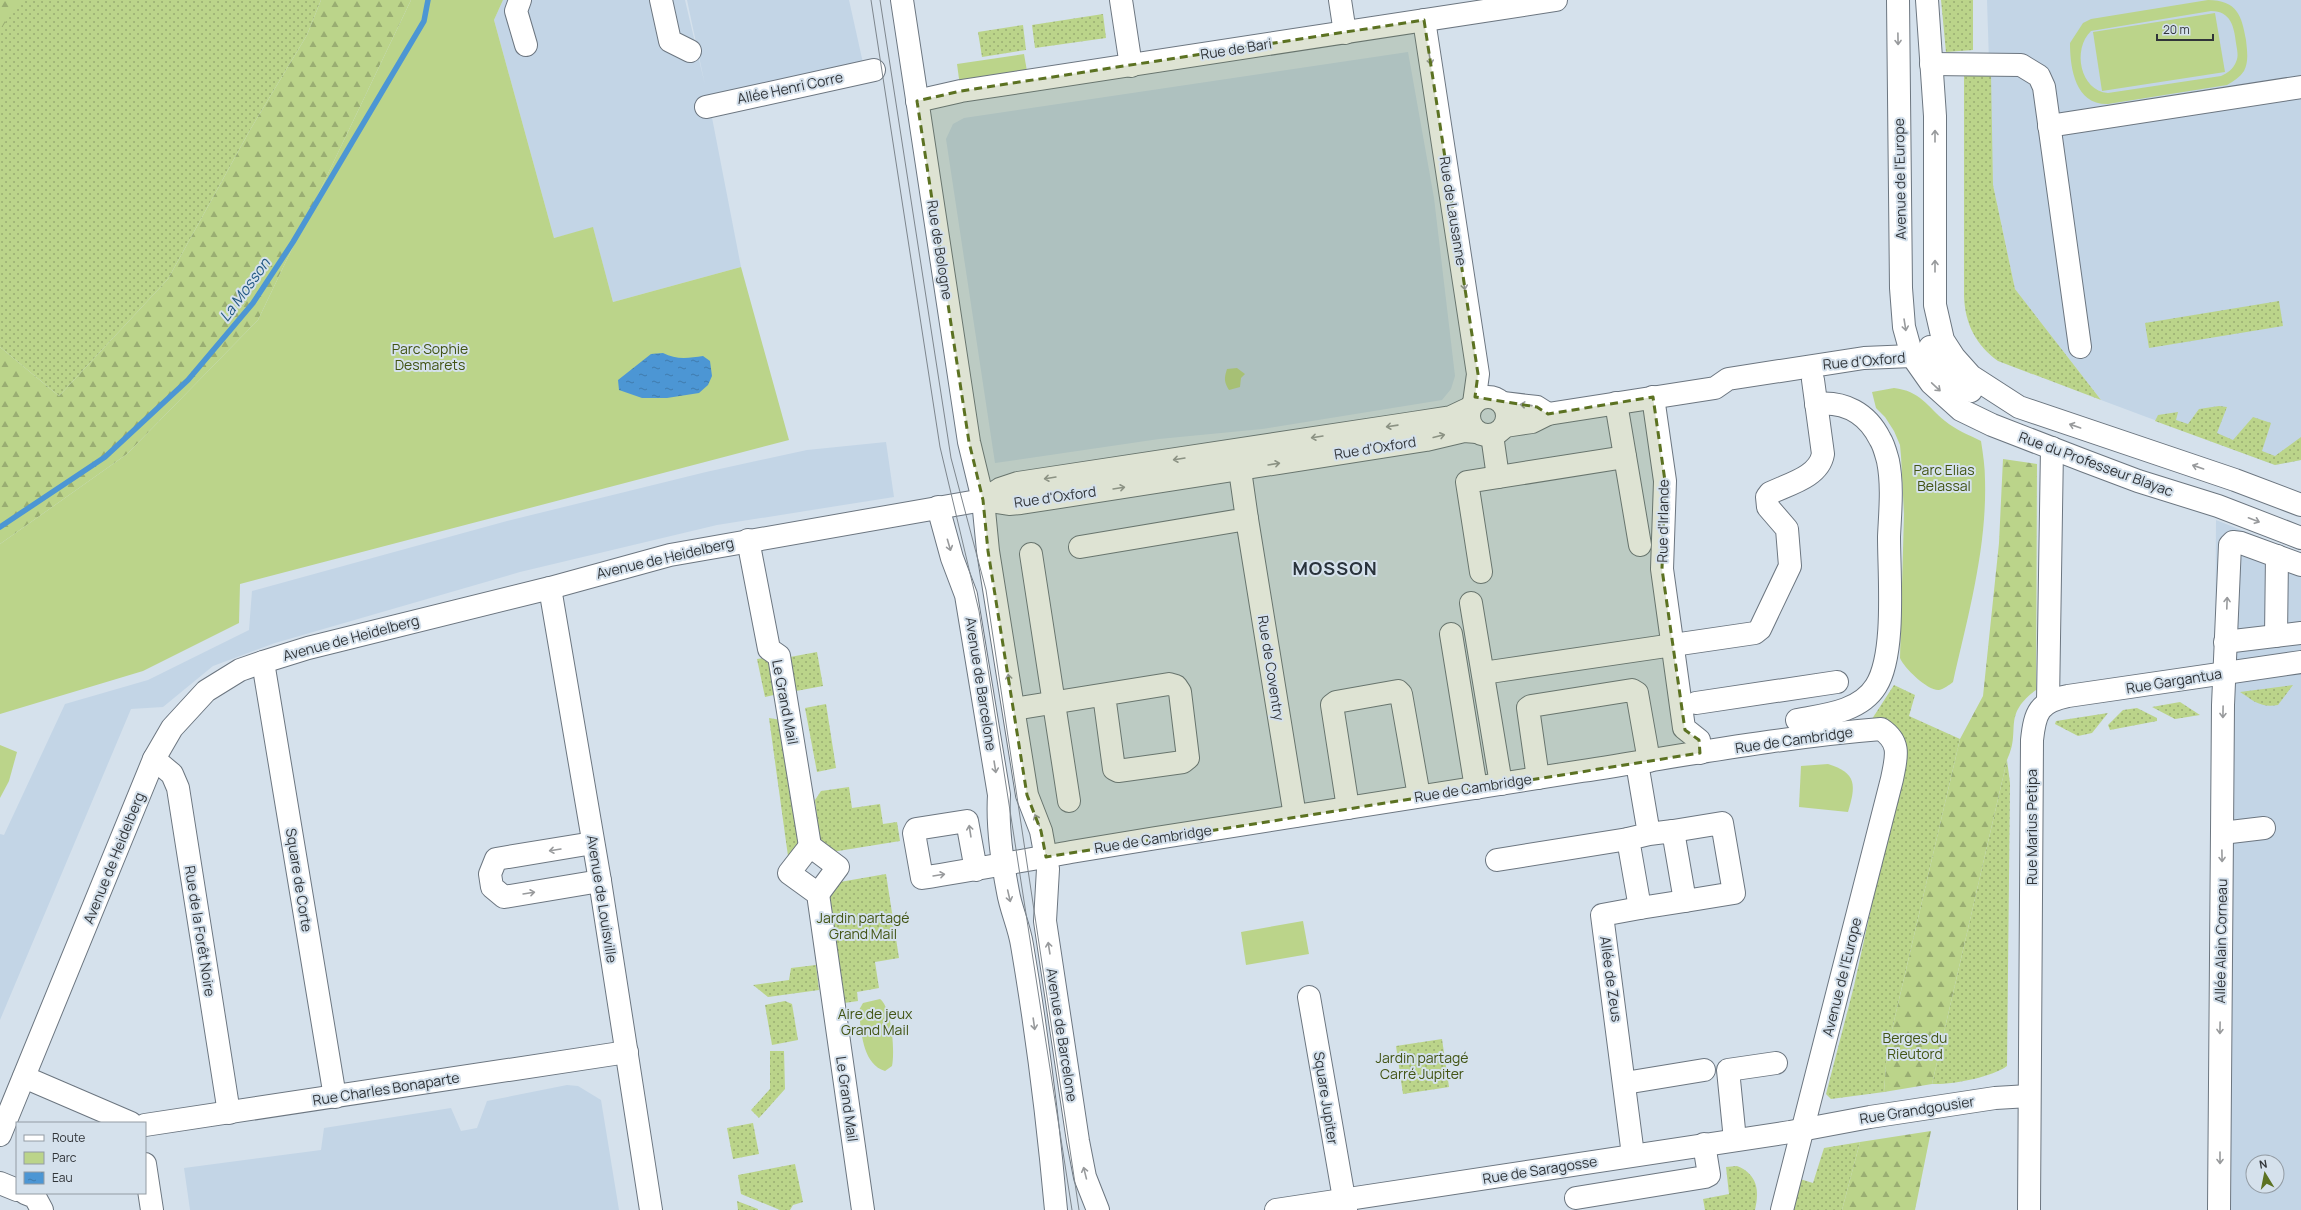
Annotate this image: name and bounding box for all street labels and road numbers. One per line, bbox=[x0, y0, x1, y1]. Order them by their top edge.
street label: Rue de Bari bbox=[1199, 33, 1273, 64]
street label: Allée Henri Corre bbox=[735, 67, 845, 108]
street label: Avenue de l'Europe bbox=[1889, 118, 1910, 240]
street label: Rue de Lausanne bbox=[1435, 155, 1472, 267]
street label: Rue de Bologne bbox=[923, 199, 958, 301]
street label: Rue d'Oxford bbox=[1822, 347, 1906, 374]
street label: Rue du Professeur Blayac bbox=[2016, 427, 2176, 500]
street label: Rue d'Oxford bbox=[1333, 432, 1417, 463]
street label: Rue d'Irlande bbox=[1652, 479, 1673, 563]
street label: Rue d'Oxford bbox=[1013, 481, 1097, 512]
street label: Avenue de Heidelberg bbox=[594, 532, 735, 583]
street label: Avenue de Heidelberg bbox=[281, 610, 421, 665]
street label: Rue de Coventry bbox=[1254, 614, 1289, 723]
street label: Avenue de Barcelone bbox=[962, 616, 1001, 752]
street label: Le Grand Mail bbox=[768, 658, 803, 746]
street label: Rue Gargantua bbox=[2125, 664, 2223, 697]
street label: Rue de Cambridge bbox=[1734, 722, 1854, 757]
street label: Rue de Cambridge bbox=[1413, 769, 1533, 806]
street label: Rue Marius Petipa bbox=[2022, 769, 2041, 885]
street label: Avenue de Heidelberg bbox=[78, 789, 149, 926]
street label: Rue de Cambridge bbox=[1093, 820, 1213, 857]
street label: Square de Corte bbox=[282, 827, 317, 933]
street label: Avenue de Louisville bbox=[583, 834, 622, 964]
street label: Rue de la Forêt Noire bbox=[181, 864, 220, 998]
street label: Allée Alain Corneau bbox=[2210, 879, 2231, 1003]
street label: Avenue de l'Europe bbox=[1818, 915, 1865, 1038]
street label: Allée de Zeus bbox=[1596, 935, 1627, 1023]
street label: Avenue de Barcelone bbox=[1043, 967, 1082, 1103]
street label: Square Jupiter bbox=[1310, 1050, 1343, 1146]
street label: Le Grand Mail bbox=[832, 1055, 863, 1143]
street label: Rue Charles Bonaparte bbox=[311, 1068, 461, 1110]
street label: Rue Grandgousier bbox=[1858, 1091, 1976, 1128]
street label: Rue de Saragosse bbox=[1481, 1151, 1599, 1188]

